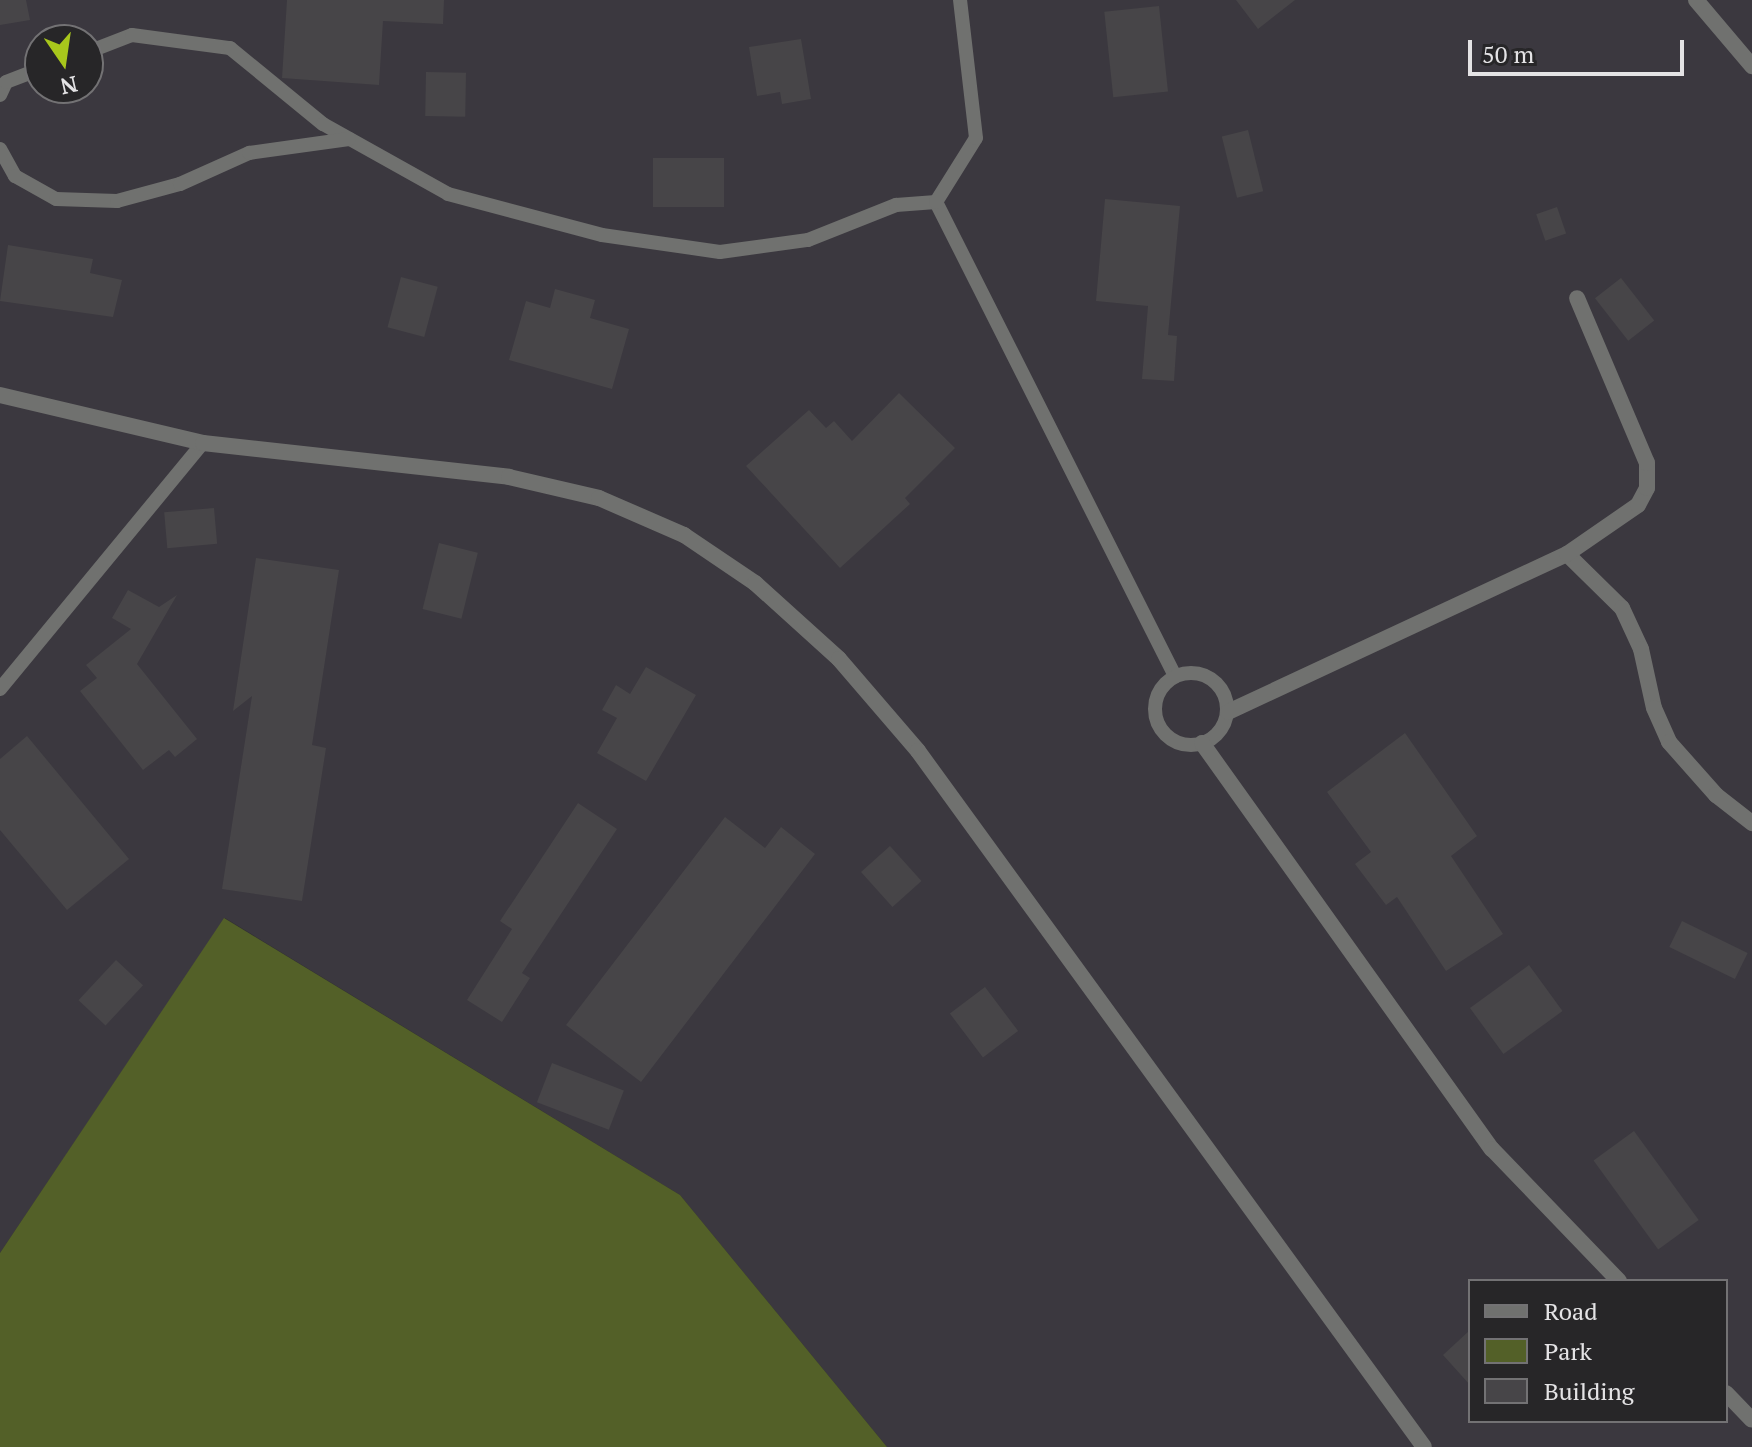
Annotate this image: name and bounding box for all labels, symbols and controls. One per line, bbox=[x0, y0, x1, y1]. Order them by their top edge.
north arrow bbox=[24, 24, 104, 104]
scale bar bbox=[1472, 24, 1688, 74]
text: 50 m bbox=[1482, 38, 1534, 70]
text: N bbox=[58, 70, 80, 102]
legend bbox=[1468, 1279, 1728, 1423]
text: Road bbox=[1544, 1295, 1598, 1327]
text: Park bbox=[1544, 1335, 1592, 1367]
text: Building bbox=[1544, 1375, 1634, 1407]

